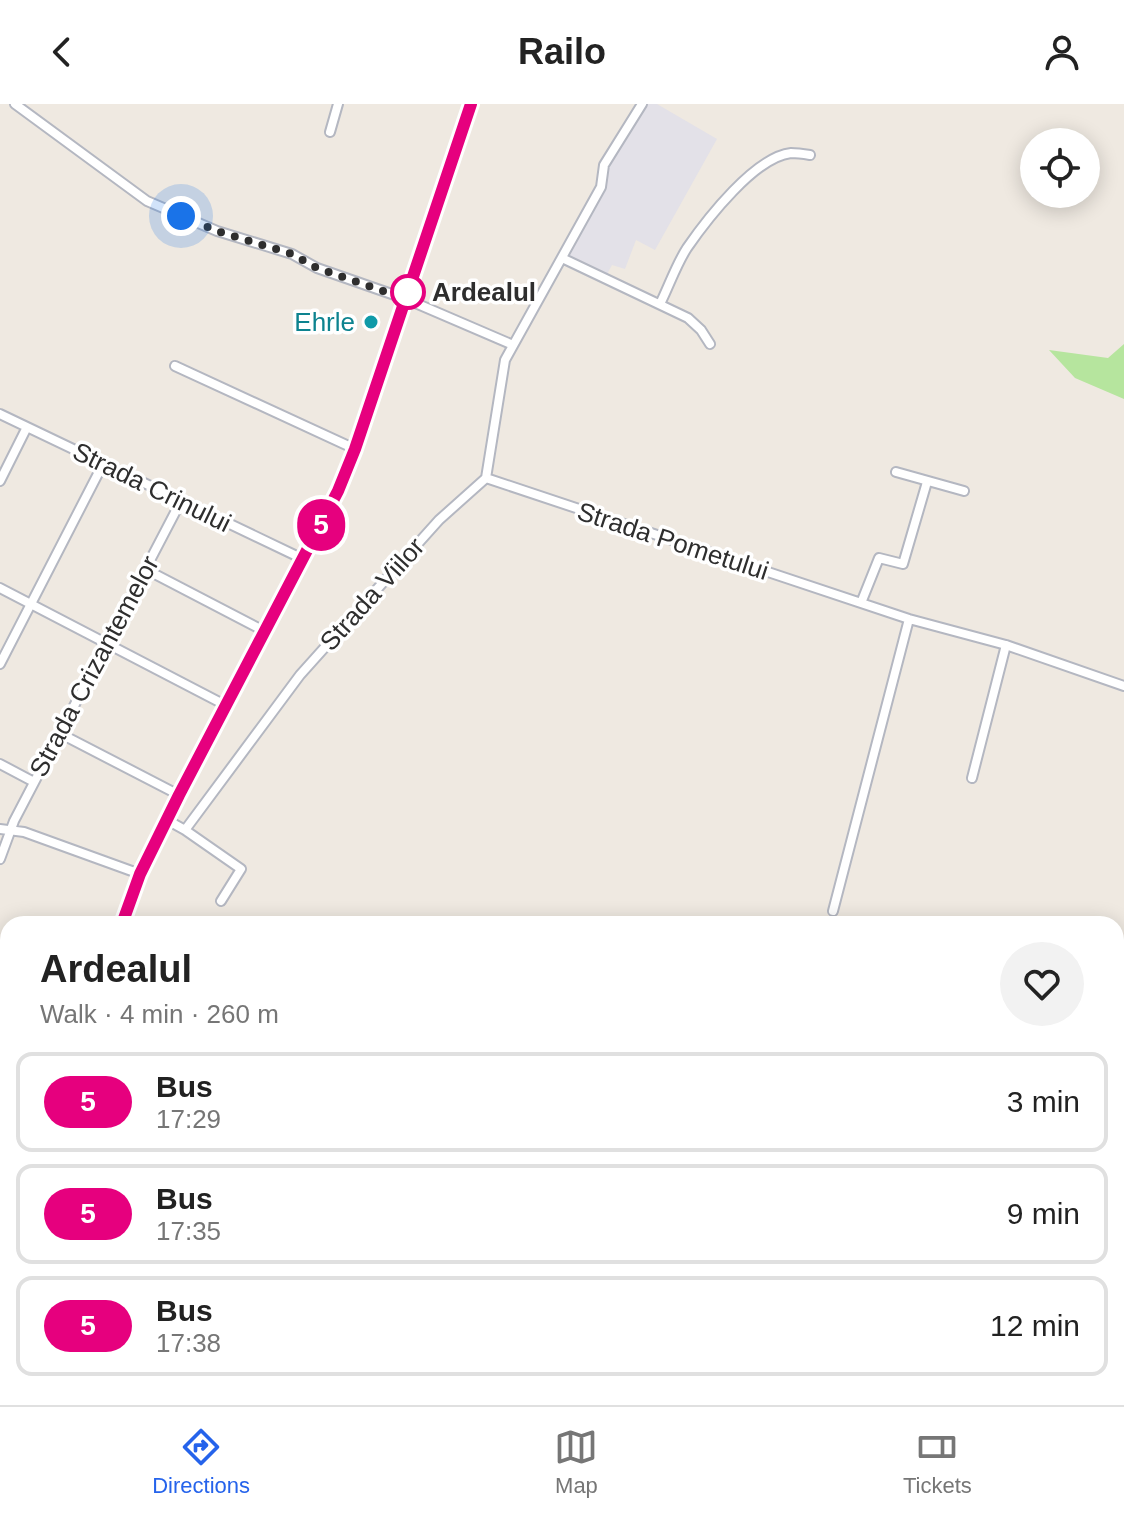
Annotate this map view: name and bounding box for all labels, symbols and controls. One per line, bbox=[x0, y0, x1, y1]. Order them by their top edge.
icon: back bbox=[40, 30, 84, 74]
icon: person bbox=[1040, 30, 1084, 74]
text: Railo bbox=[518, 31, 606, 72]
map controls bbox=[1020, 128, 1100, 208]
button: locate bbox=[1020, 128, 1100, 208]
your location bbox=[161, 196, 201, 236]
marker: Ardealul bbox=[391, 275, 425, 309]
place label: Ardealul bbox=[432, 277, 536, 307]
place label: Ehrle bbox=[294, 307, 355, 337]
marker: Ehrle bbox=[362, 313, 380, 331]
street label: Strada Crinului bbox=[68, 436, 236, 538]
street label: Strada Pometului bbox=[574, 496, 772, 586]
line badge: 5 bbox=[295, 499, 347, 551]
text: 5 bbox=[313, 509, 329, 540]
street label: Strada Viilor bbox=[314, 531, 431, 656]
street label: Strada Crizantemelor bbox=[23, 550, 165, 781]
button: heart bbox=[1000, 942, 1084, 1026]
text: Ardealul bbox=[40, 948, 192, 990]
text: Walk · 4 min · 260 m bbox=[40, 999, 279, 1029]
text: Bus bbox=[156, 1070, 213, 1103]
text: 3 min bbox=[1007, 1085, 1080, 1118]
text: 5 bbox=[80, 1086, 96, 1117]
text: 17:29 bbox=[156, 1104, 221, 1134]
text: Bus bbox=[156, 1182, 213, 1215]
text: 9 min bbox=[1007, 1197, 1080, 1230]
text: 5 bbox=[80, 1198, 96, 1229]
text: 17:35 bbox=[156, 1216, 221, 1246]
text: Bus bbox=[156, 1294, 213, 1327]
text: 12 min bbox=[990, 1309, 1080, 1342]
text: 5 bbox=[80, 1310, 96, 1341]
text: 17:38 bbox=[156, 1328, 221, 1358]
tab: Directions bbox=[152, 1425, 250, 1499]
tab: Map bbox=[554, 1425, 598, 1499]
tab: Tickets bbox=[903, 1425, 972, 1499]

